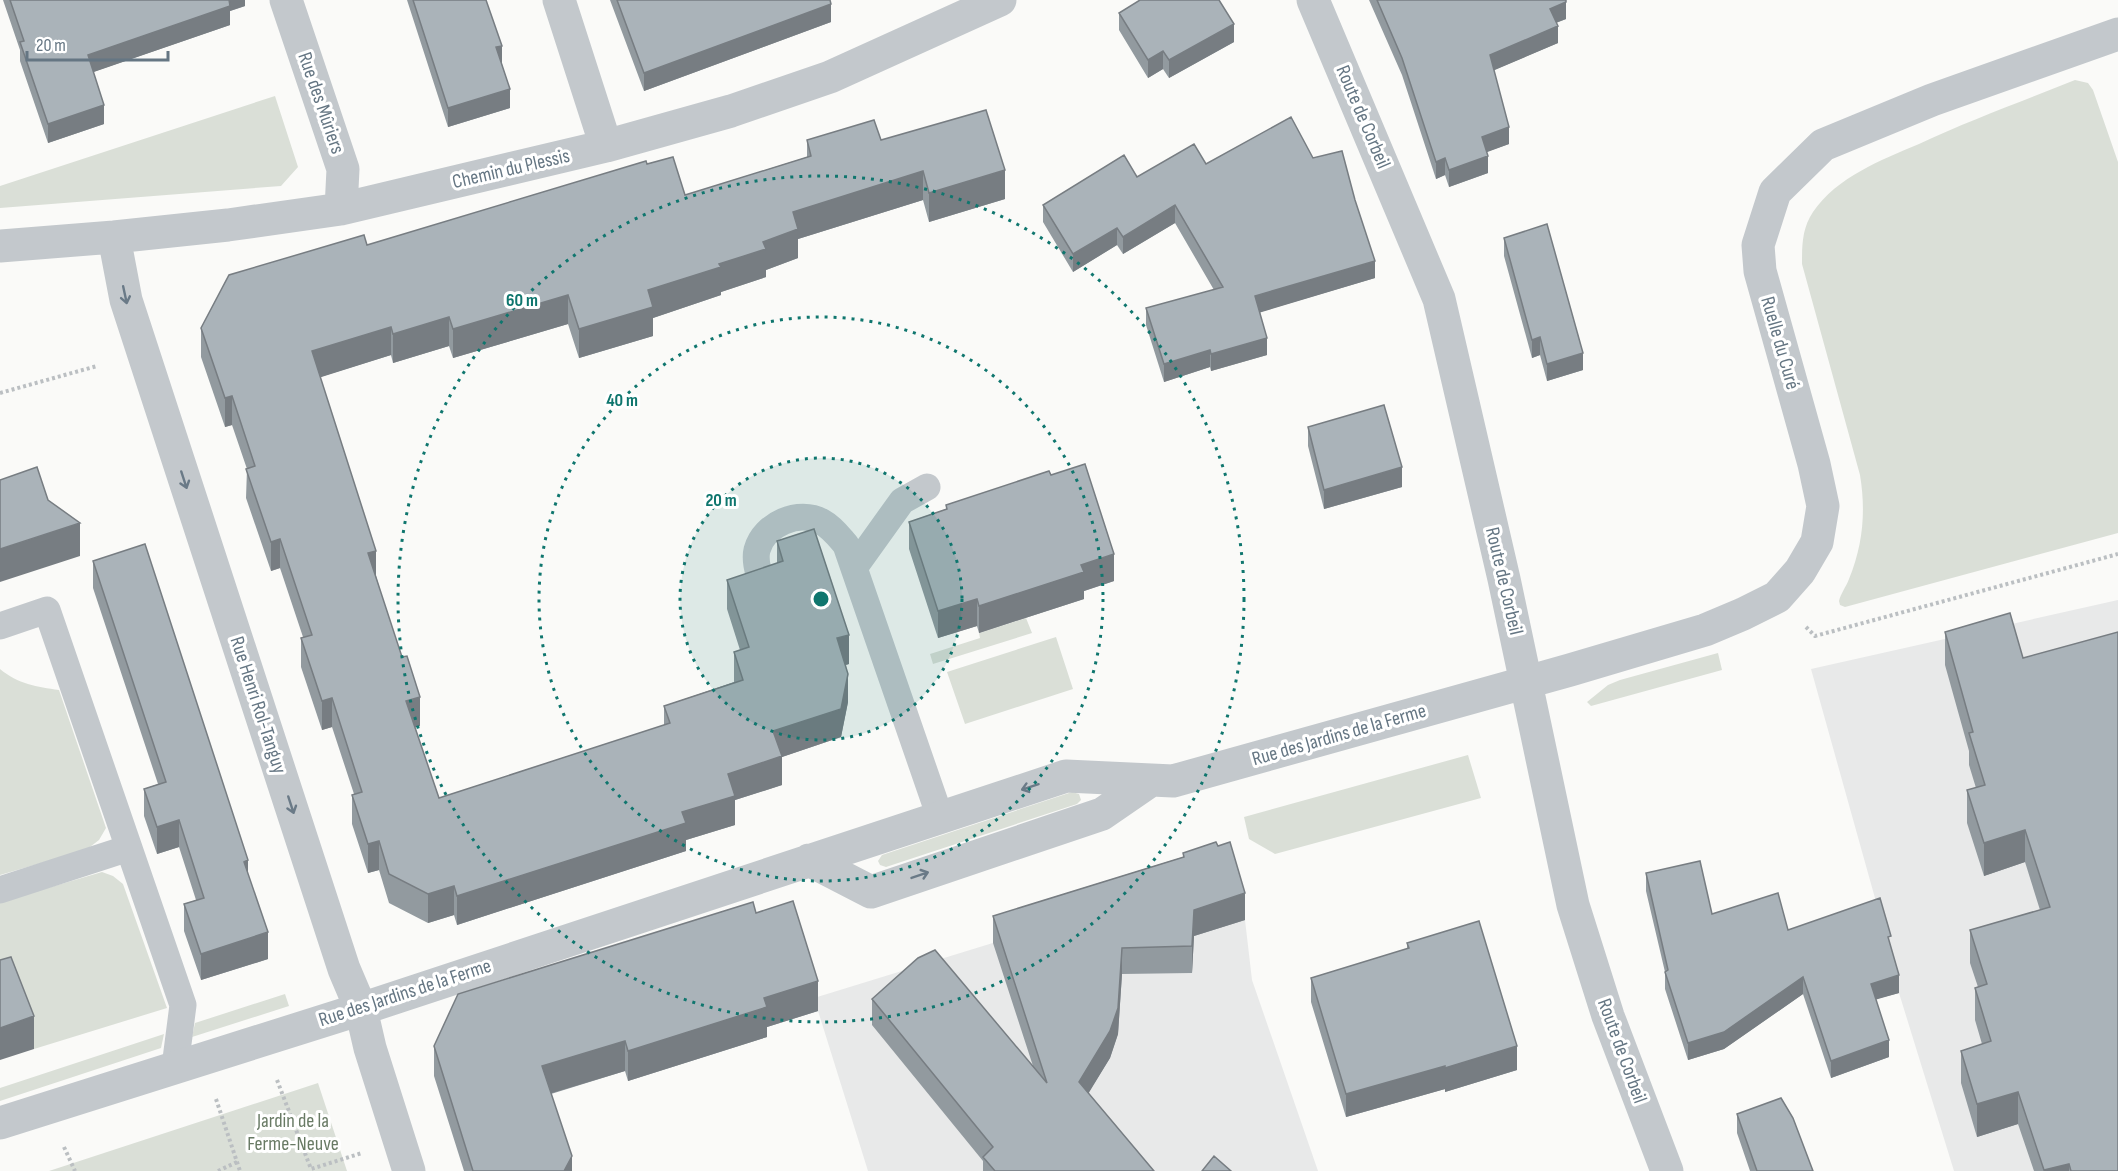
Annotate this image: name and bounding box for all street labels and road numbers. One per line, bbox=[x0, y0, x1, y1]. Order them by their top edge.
street label: Rue des Mûriers bbox=[292, 49, 350, 157]
street label: Route de Corbeil bbox=[1331, 62, 1395, 172]
street label: Chemin du Plessis bbox=[450, 144, 572, 194]
street label: Ruelle du Curé bbox=[1755, 294, 1805, 392]
street label: Route de Corbeil bbox=[1480, 525, 1528, 637]
street label: Rue Henri Rol-Tanguy bbox=[225, 633, 292, 777]
street label: Rue des Jardins de la Ferme bbox=[1249, 699, 1429, 771]
street label: Rue des Jardins de la Ferme bbox=[316, 954, 494, 1032]
street label: Route de Corbeil bbox=[1592, 995, 1652, 1107]

